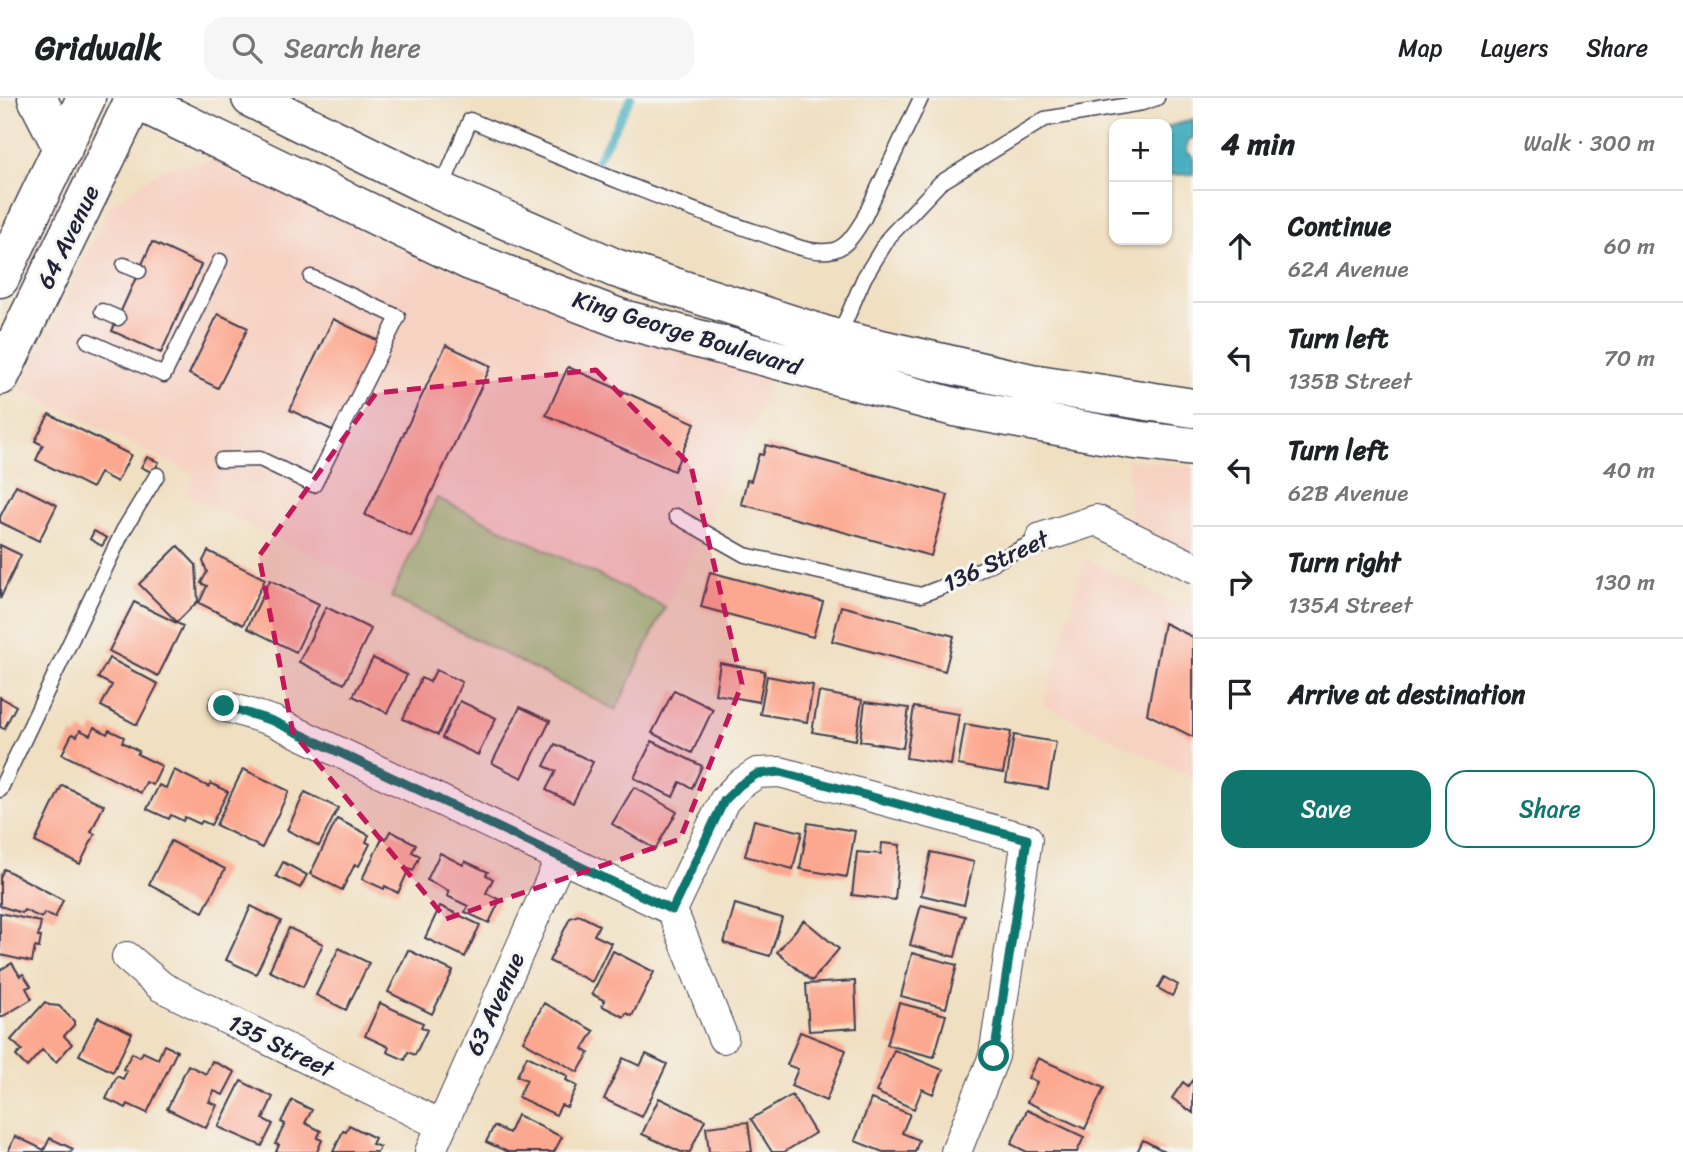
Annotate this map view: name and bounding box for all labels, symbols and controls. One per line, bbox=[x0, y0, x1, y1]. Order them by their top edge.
search box bbox=[204, 17, 694, 80]
text: Gridwalk bbox=[35, 19, 162, 77]
text: Search here bbox=[284, 25, 421, 71]
text: Map bbox=[1398, 27, 1443, 69]
text: Layers bbox=[1481, 27, 1548, 69]
text: Share bbox=[1586, 27, 1648, 69]
icon: search bbox=[228, 29, 266, 67]
text: 4 min bbox=[1221, 117, 1295, 171]
map controls bbox=[1109, 119, 1172, 245]
button: + bbox=[1109, 119, 1172, 182]
text: Walk · 300 m bbox=[1523, 123, 1655, 164]
street label: 64 Avenue bbox=[25, 177, 111, 296]
button: − bbox=[1109, 182, 1172, 245]
text: Continue bbox=[1288, 203, 1391, 249]
text: 60 m bbox=[1604, 226, 1655, 267]
icon: ahead bbox=[1221, 227, 1259, 265]
text: 62A Avenue bbox=[1288, 249, 1409, 290]
street label: King George Boulevard bbox=[567, 278, 808, 388]
text: Turn left bbox=[1288, 315, 1388, 361]
text: 70 m bbox=[1604, 338, 1655, 379]
icon: left bbox=[1221, 339, 1259, 377]
text: 135B Street bbox=[1288, 361, 1412, 402]
text: Turn left bbox=[1288, 427, 1388, 473]
text: 40 m bbox=[1602, 450, 1655, 491]
icon: left bbox=[1221, 451, 1259, 489]
text: 62B Avenue bbox=[1288, 473, 1408, 514]
street label: 136 Street bbox=[936, 518, 1057, 604]
text: Turn right bbox=[1288, 539, 1401, 585]
text: 130 m bbox=[1594, 562, 1655, 603]
icon: right bbox=[1221, 563, 1259, 601]
text: 135A Street bbox=[1288, 585, 1412, 626]
text: Arrive at destination bbox=[1288, 671, 1525, 717]
icon: arrive bbox=[1221, 675, 1259, 713]
route end bbox=[208, 690, 239, 721]
button: Save bbox=[1221, 770, 1431, 848]
button: Share bbox=[1445, 770, 1655, 848]
street label: 63 Avenue bbox=[454, 945, 537, 1063]
street label: 135 Street bbox=[221, 1002, 343, 1090]
route start bbox=[978, 1040, 1009, 1071]

